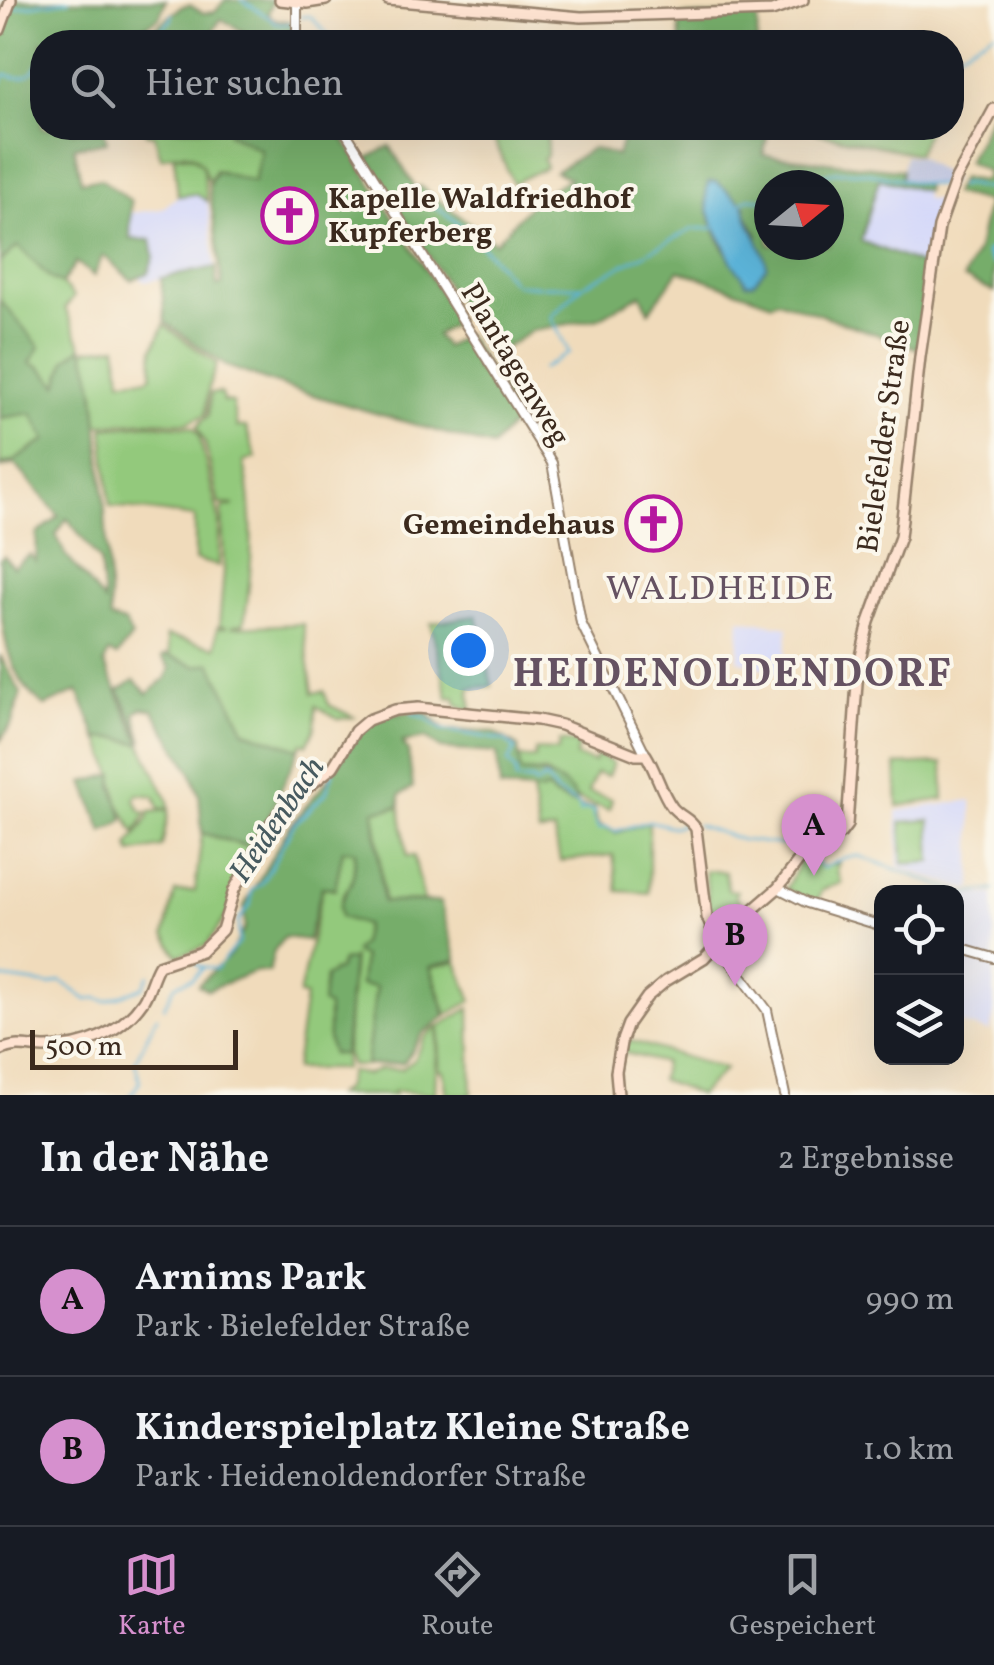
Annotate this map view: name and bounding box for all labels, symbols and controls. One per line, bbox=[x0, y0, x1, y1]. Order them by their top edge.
search box bbox=[30, 30, 964, 140]
icon: search bbox=[65, 58, 120, 113]
text: Hier suchen bbox=[145, 59, 344, 112]
north arrow bbox=[754, 170, 844, 260]
place label: Kapelle Waldfriedhof Kupferberg bbox=[328, 179, 634, 255]
church icon: Kapelle Waldfriedhof Kupferberg bbox=[259, 185, 319, 245]
street label: Plantagenweg bbox=[449, 276, 580, 454]
street label: Bielefelder Straße bbox=[848, 317, 922, 556]
church icon: Gemeindehaus bbox=[624, 494, 684, 554]
place label: Gemeindehaus bbox=[403, 505, 615, 547]
district label: WALDHEIDE bbox=[606, 566, 836, 614]
your location bbox=[443, 625, 494, 676]
district label: HEIDENOLDENDORF bbox=[513, 648, 953, 704]
water label: Heidenbach bbox=[220, 749, 337, 892]
pin: A bbox=[782, 794, 846, 876]
map controls bbox=[874, 885, 964, 1065]
button: locate bbox=[874, 885, 964, 975]
pin: B bbox=[702, 904, 768, 986]
button: layers bbox=[874, 975, 964, 1065]
scale bar bbox=[30, 1025, 238, 1070]
text: 500 m bbox=[45, 1028, 123, 1067]
text: In der Nähe bbox=[40, 1131, 269, 1190]
text: 2 Ergebnisse bbox=[777, 1138, 954, 1182]
text: Arnims Park bbox=[135, 1253, 366, 1306]
text: A bbox=[61, 1279, 84, 1323]
text: 990 m bbox=[866, 1279, 954, 1323]
text: Park · Bielefelder Straße bbox=[135, 1306, 470, 1350]
text: Kinderspielplatz Kleine Straße bbox=[135, 1403, 690, 1456]
text: B bbox=[62, 1429, 83, 1473]
text: 1.0 km bbox=[863, 1429, 954, 1473]
text: Park · Heidenoldendorfer Straße bbox=[135, 1456, 586, 1500]
tab: Karte bbox=[118, 1547, 185, 1646]
tab: Route bbox=[421, 1547, 493, 1646]
tab: Gespeichert bbox=[729, 1547, 876, 1646]

